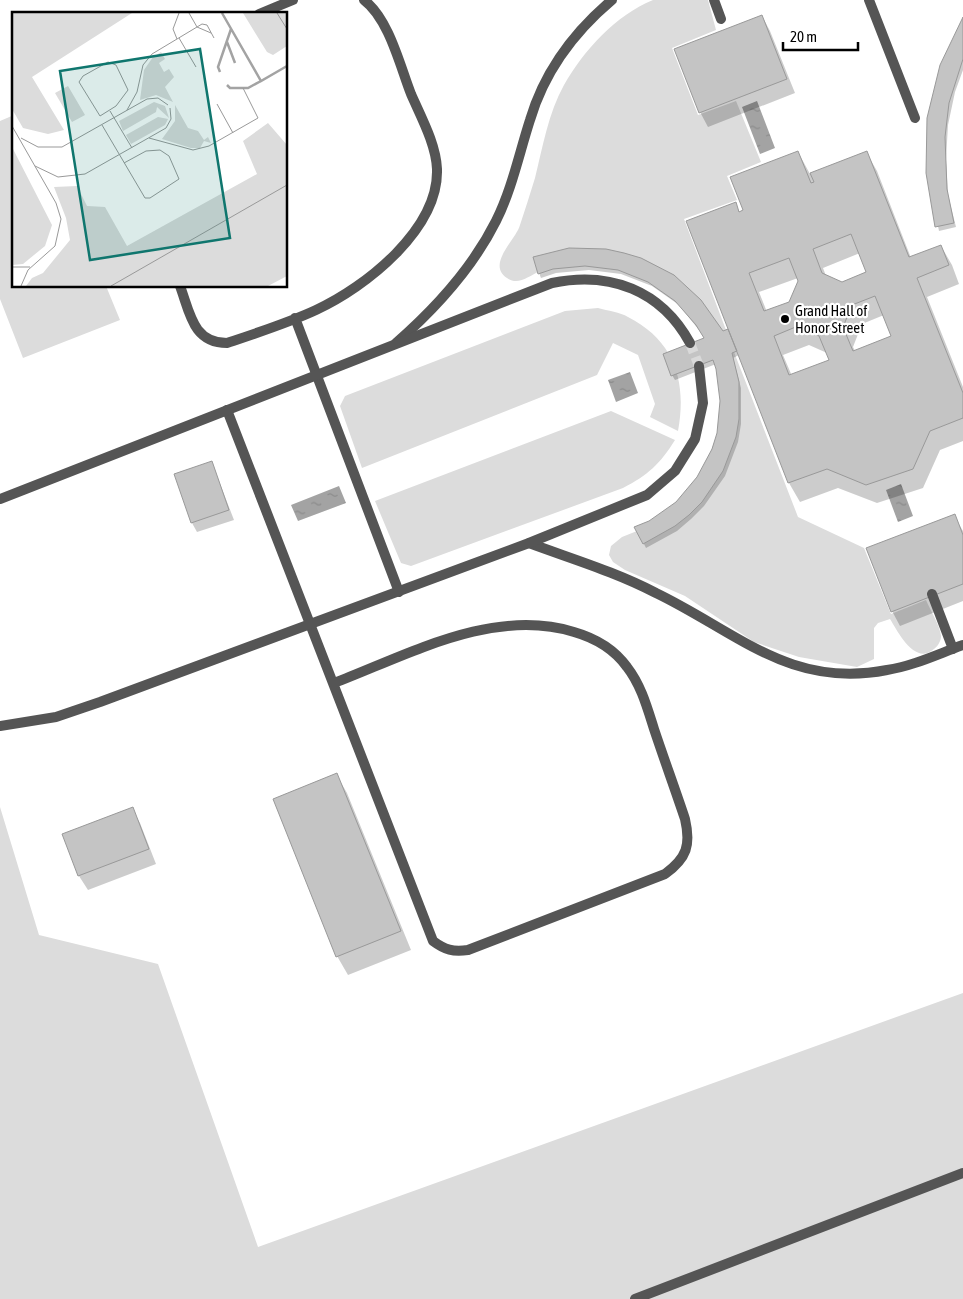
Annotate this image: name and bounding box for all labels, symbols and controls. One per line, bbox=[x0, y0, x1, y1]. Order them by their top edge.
inset map bbox=[12, 12, 288, 288]
scale bar bbox=[783, 20, 858, 52]
text: 20 m bbox=[790, 28, 817, 45]
place label: Grand Hall of Honor Street bbox=[795, 302, 867, 336]
marker: Grand Hall of Honor Street bbox=[779, 313, 791, 325]

